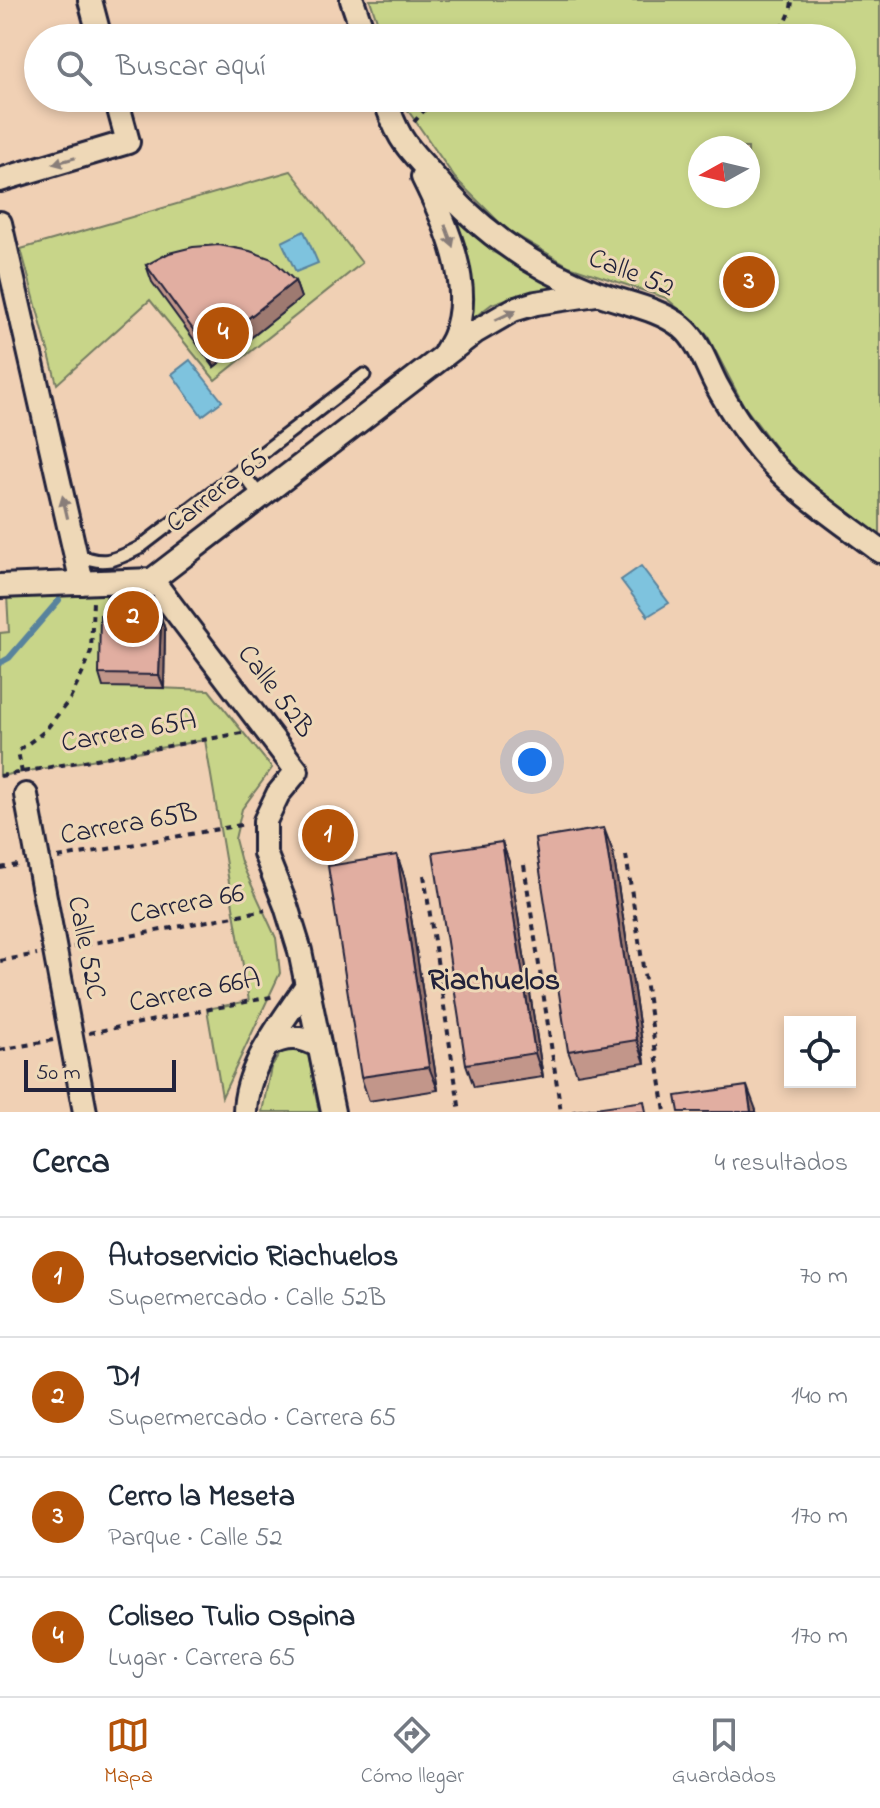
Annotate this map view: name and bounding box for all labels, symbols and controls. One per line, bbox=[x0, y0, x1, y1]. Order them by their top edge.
search box bbox=[24, 24, 856, 112]
icon: search bbox=[52, 46, 96, 90]
text: Buscar aquí bbox=[116, 46, 266, 90]
north arrow bbox=[688, 136, 760, 208]
one-way arrow bbox=[51, 155, 75, 168]
one-way arrow bbox=[443, 225, 456, 249]
street label: Calle 52 bbox=[582, 239, 680, 309]
pin: 3 bbox=[723, 252, 775, 312]
pin: 4 bbox=[197, 303, 249, 363]
one-way arrow bbox=[495, 308, 518, 321]
street label: Carrera 65 bbox=[158, 440, 278, 544]
one-way arrow bbox=[58, 494, 71, 519]
pin: 2 bbox=[107, 587, 159, 647]
street label: Calle 52B bbox=[226, 636, 324, 748]
street label: Carrera 65A bbox=[58, 701, 200, 765]
your location bbox=[512, 742, 552, 782]
street label: Carrera 65B bbox=[57, 793, 201, 857]
pin: 1 bbox=[302, 805, 354, 865]
street label: Carrera 66 bbox=[126, 874, 248, 936]
street label: Calle 52C bbox=[55, 893, 115, 1003]
street label: Carrera 66A bbox=[126, 959, 264, 1025]
district label: Riachuelos bbox=[428, 960, 560, 1004]
map controls bbox=[784, 1016, 856, 1088]
button: locate bbox=[784, 1016, 856, 1088]
scale bar bbox=[24, 1056, 176, 1092]
text: 50 m bbox=[36, 1058, 81, 1090]
text: Cerca bbox=[32, 1139, 110, 1189]
text: 4 resultados bbox=[715, 1145, 848, 1183]
text: Autoservicio Riachuelos bbox=[108, 1236, 398, 1280]
text: 1 bbox=[54, 1258, 62, 1296]
text: 70 m bbox=[799, 1258, 848, 1296]
text: Supermercado · Calle 52B bbox=[108, 1280, 386, 1318]
text: D1 bbox=[108, 1356, 140, 1400]
text: 2 bbox=[52, 1378, 64, 1416]
text: 140 m bbox=[791, 1378, 848, 1416]
text: Supermercado · Carrera 65 bbox=[108, 1400, 396, 1438]
text: Cerro la Meseta bbox=[108, 1476, 295, 1520]
text: 3 bbox=[53, 1498, 63, 1536]
text: 170 m bbox=[791, 1498, 848, 1536]
text: Parque · Calle 52 bbox=[108, 1520, 282, 1558]
text: Coliseo Tulio Ospina bbox=[108, 1596, 355, 1640]
text: 4 bbox=[53, 1618, 63, 1656]
text: 170 m bbox=[791, 1618, 848, 1656]
text: Lugar · Carrera 65 bbox=[108, 1640, 296, 1678]
tab: Mapa bbox=[104, 1713, 153, 1793]
tab: Cómo llegar bbox=[361, 1713, 464, 1793]
tab: Guardados bbox=[672, 1713, 776, 1793]

